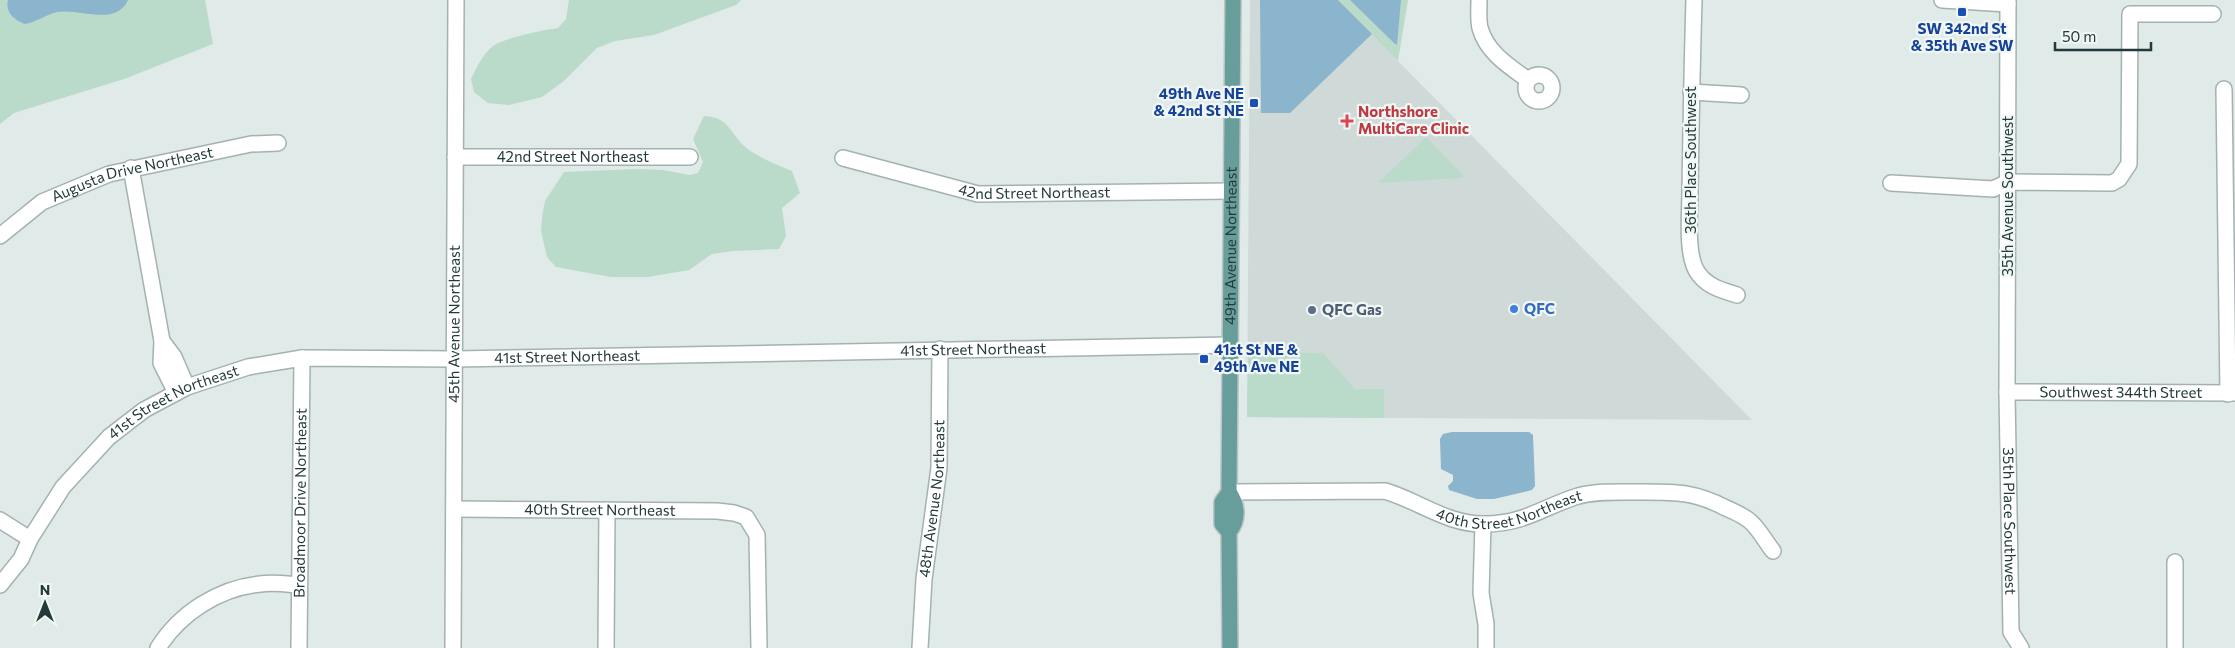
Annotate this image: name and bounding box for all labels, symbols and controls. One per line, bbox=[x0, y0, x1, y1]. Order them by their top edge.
marker: SW 342nd St & 35th Ave SW bbox=[1956, 6, 1968, 18]
place label: SW 342nd St & 35th Ave SW bbox=[1911, 19, 2014, 54]
scale bar bbox=[2055, 20, 2151, 52]
text: 50 m bbox=[2062, 27, 2096, 45]
place label: 49th Ave NE & 42nd St NE bbox=[1153, 84, 1244, 119]
street label: 36th Place Southwest bbox=[1681, 86, 1699, 234]
marker: 49th Ave NE & 42nd St NE bbox=[1248, 97, 1260, 109]
place label: Northshore MultiCare Clinic bbox=[1358, 102, 1469, 137]
marker: Northshore MultiCare Clinic bbox=[1340, 114, 1354, 128]
street label: 35th Avenue Southwest bbox=[1998, 116, 2016, 276]
street label: Augusta Drive Northeast bbox=[48, 142, 215, 205]
street label: 42nd Street Northeast bbox=[497, 147, 649, 165]
street label: 49th Avenue Northeast bbox=[1220, 167, 1240, 325]
street label: 42nd Street Northeast bbox=[957, 179, 1111, 202]
street label: 45th Avenue Northeast bbox=[444, 245, 463, 403]
place label: QFC bbox=[1524, 299, 1555, 317]
place label: QFC Gas bbox=[1322, 300, 1382, 318]
marker: QFC bbox=[1508, 303, 1520, 315]
marker: QFC Gas bbox=[1306, 304, 1318, 316]
street label: 41st Street Northeast bbox=[900, 338, 1046, 359]
place label: 41st St NE & 49th Ave NE bbox=[1214, 340, 1299, 375]
street label: 41st Street Northeast bbox=[494, 346, 640, 366]
marker: 41st St NE & 49th Ave NE bbox=[1198, 353, 1210, 365]
street label: 41st Street Northeast bbox=[104, 361, 241, 443]
street label: Southwest 344th Street bbox=[2040, 382, 2202, 401]
street label: Broadmoor Drive Northeast bbox=[290, 408, 309, 598]
street label: 48th Avenue Northeast bbox=[914, 420, 947, 578]
street label: 35th Place Southwest bbox=[2000, 447, 2020, 595]
street label: 40th Street Northeast bbox=[1434, 485, 1584, 532]
street label: 40th Street Northeast bbox=[524, 500, 676, 519]
north arrow bbox=[20, 578, 70, 628]
text: N bbox=[40, 581, 50, 598]

